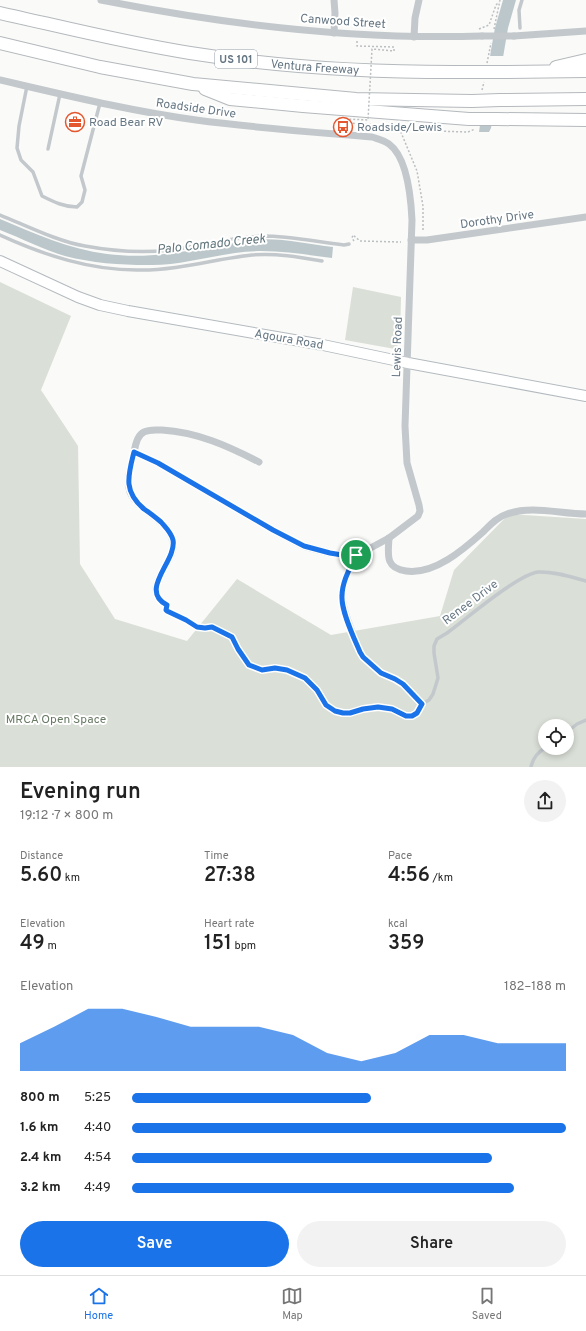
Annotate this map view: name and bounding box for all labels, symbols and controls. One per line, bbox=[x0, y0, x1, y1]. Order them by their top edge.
street label: Canwood Street bbox=[300, 11, 386, 33]
road number: US 101 bbox=[215, 50, 257, 68]
street label: Ventura Freeway bbox=[270, 57, 360, 79]
street label: Roadside Drive bbox=[155, 95, 237, 123]
office icon: Road Bear RV bbox=[64, 111, 86, 133]
place label: Road Bear RV bbox=[89, 115, 164, 131]
bus stop icon: Roadside/Lewis bbox=[332, 116, 354, 138]
place label: Roadside/Lewis bbox=[357, 120, 442, 136]
street label: Dorothy Drive bbox=[459, 207, 535, 233]
water label: Palo Comado Creek bbox=[156, 231, 267, 259]
street label: Lewis Road bbox=[389, 316, 407, 378]
street label: Agoura Road bbox=[253, 326, 324, 354]
pin bbox=[339, 538, 373, 572]
icon: arrive bbox=[345, 544, 367, 566]
street label: Renee Drive bbox=[440, 577, 502, 629]
park label: MRCA Open Space bbox=[6, 712, 106, 728]
map controls bbox=[538, 719, 574, 755]
button: locate bbox=[538, 719, 574, 755]
text: Evening run bbox=[20, 779, 141, 806]
button: share bbox=[524, 780, 566, 822]
text: 19:12 · 7 × 800 m bbox=[20, 808, 113, 824]
text: Distance bbox=[20, 849, 63, 863]
text: Time bbox=[204, 849, 229, 863]
text: Pace bbox=[388, 849, 412, 863]
text: 5.60 bbox=[20, 863, 62, 889]
text: 27:38 bbox=[204, 863, 256, 889]
text: 4:56 bbox=[388, 863, 430, 889]
text: km bbox=[62, 871, 80, 885]
text: /km bbox=[430, 871, 453, 885]
text: Elevation bbox=[20, 917, 65, 931]
text: Heart rate bbox=[204, 917, 254, 931]
text: kcal bbox=[388, 917, 408, 931]
text: 49 bbox=[20, 931, 45, 957]
text: 151 bbox=[204, 931, 232, 957]
text: 359 bbox=[388, 931, 424, 957]
text: m bbox=[45, 939, 57, 953]
text: bpm bbox=[232, 939, 256, 953]
text: Elevation bbox=[20, 979, 73, 995]
text: 182–188 m bbox=[504, 979, 566, 995]
text: 800 m bbox=[20, 1090, 60, 1106]
text: 5:25 bbox=[84, 1090, 111, 1106]
text: 1.6 km bbox=[20, 1120, 58, 1136]
text: 4:40 bbox=[84, 1120, 111, 1136]
text: 2.4 km bbox=[20, 1150, 61, 1166]
text: 4:54 bbox=[84, 1150, 111, 1166]
text: 3.2 km bbox=[20, 1180, 61, 1196]
text: 4:49 bbox=[84, 1180, 111, 1196]
button: Save bbox=[20, 1221, 289, 1267]
button: Share bbox=[297, 1221, 566, 1267]
tab: Home bbox=[84, 1285, 113, 1323]
tab: Map bbox=[281, 1285, 303, 1323]
tab: Saved bbox=[472, 1285, 502, 1323]

